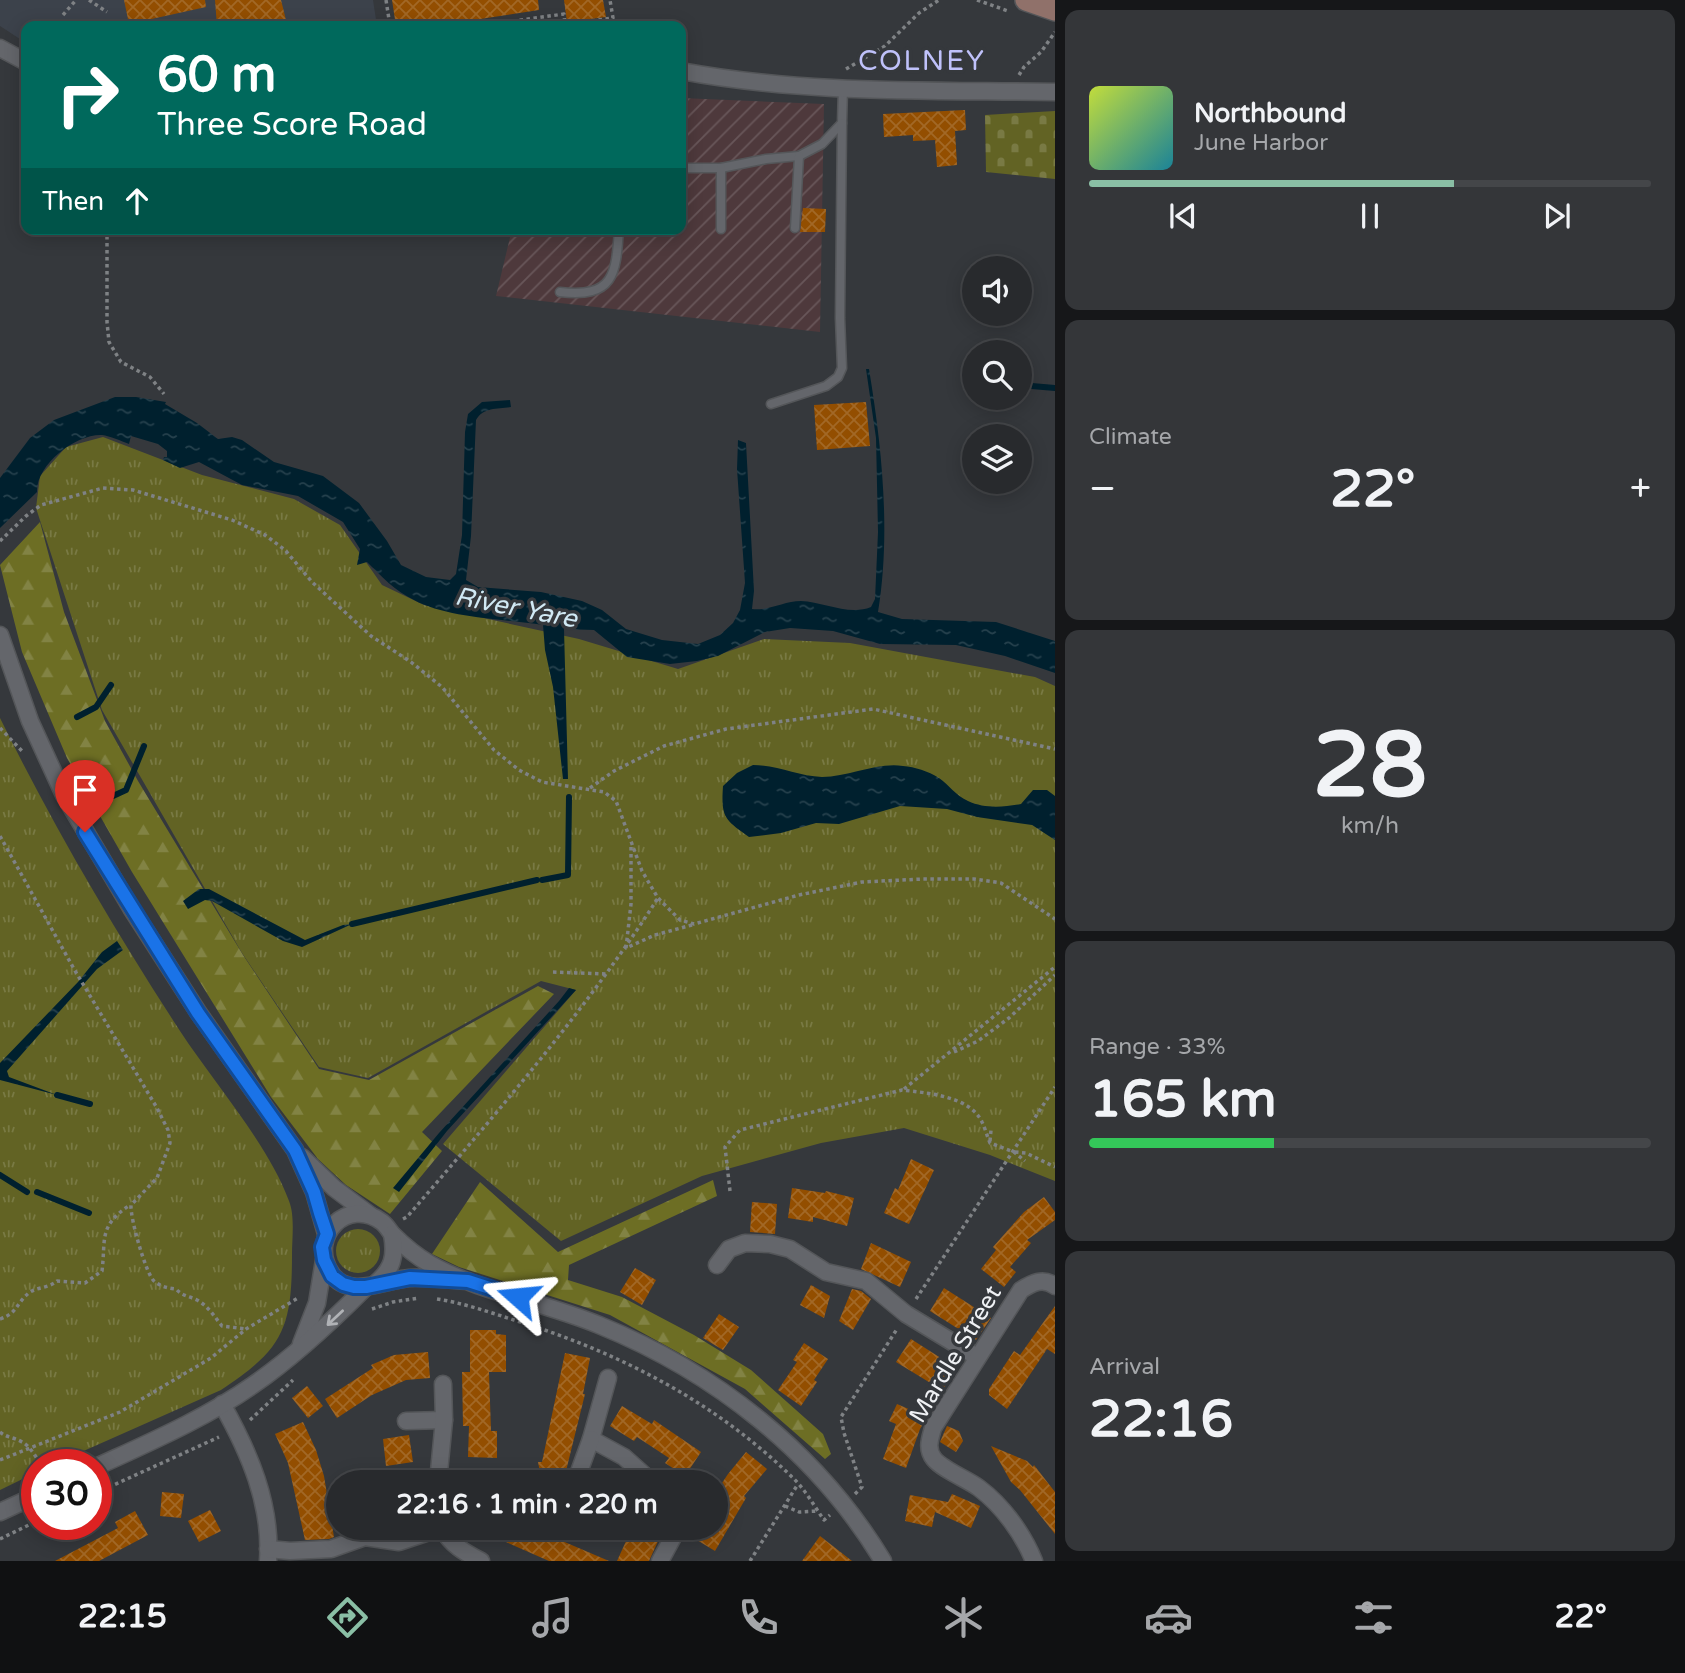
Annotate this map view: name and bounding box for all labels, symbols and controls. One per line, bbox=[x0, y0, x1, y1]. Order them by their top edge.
district label: COLNEY bbox=[858, 44, 986, 78]
text: 60 m bbox=[157, 46, 276, 105]
icon: right bbox=[42, 49, 133, 140]
text: Northbound bbox=[1194, 98, 1346, 129]
text: Three Score Road bbox=[157, 106, 427, 144]
text: June Harbor bbox=[1194, 129, 1328, 157]
icon: ahead bbox=[118, 182, 156, 220]
text: Then bbox=[42, 186, 104, 217]
icon: previous bbox=[1164, 197, 1202, 235]
icon: pause bbox=[1351, 197, 1389, 235]
icon: next bbox=[1538, 197, 1576, 235]
map controls bbox=[962, 256, 1032, 494]
button: sound bbox=[962, 256, 1032, 326]
button: search bbox=[962, 340, 1032, 410]
text: Climate bbox=[1089, 423, 1172, 451]
button: layers bbox=[962, 424, 1032, 494]
text: 22° bbox=[1330, 458, 1415, 521]
text: − bbox=[1089, 466, 1116, 512]
text: + bbox=[1630, 466, 1651, 512]
water label: River Yare bbox=[452, 580, 581, 635]
text: 28 bbox=[1313, 711, 1427, 821]
pin bbox=[55, 760, 115, 832]
icon: arrive bbox=[66, 771, 104, 809]
text: km/h bbox=[1341, 812, 1399, 840]
text: Range · 33% bbox=[1089, 1033, 1225, 1061]
text: 165 km bbox=[1089, 1068, 1277, 1131]
position arrow bbox=[481, 1260, 555, 1334]
street label: Mardle Street bbox=[903, 1280, 1008, 1428]
one-way arrow bbox=[326, 1310, 343, 1327]
text: Arrival bbox=[1089, 1353, 1160, 1381]
text: 22:16 bbox=[1089, 1388, 1233, 1451]
speed limit sign: 30 bbox=[21, 1449, 112, 1540]
text: 22:16 · 1 min · 220 m bbox=[396, 1489, 658, 1520]
icon: directions bbox=[323, 1593, 372, 1642]
icon: music bbox=[528, 1593, 577, 1642]
icon: phone bbox=[734, 1593, 783, 1642]
icon: climate bbox=[939, 1593, 988, 1642]
icon: car bbox=[1144, 1593, 1193, 1642]
icon: filters bbox=[1349, 1593, 1398, 1642]
text: 22:15 bbox=[78, 1598, 167, 1636]
text: 22° bbox=[1554, 1598, 1607, 1636]

